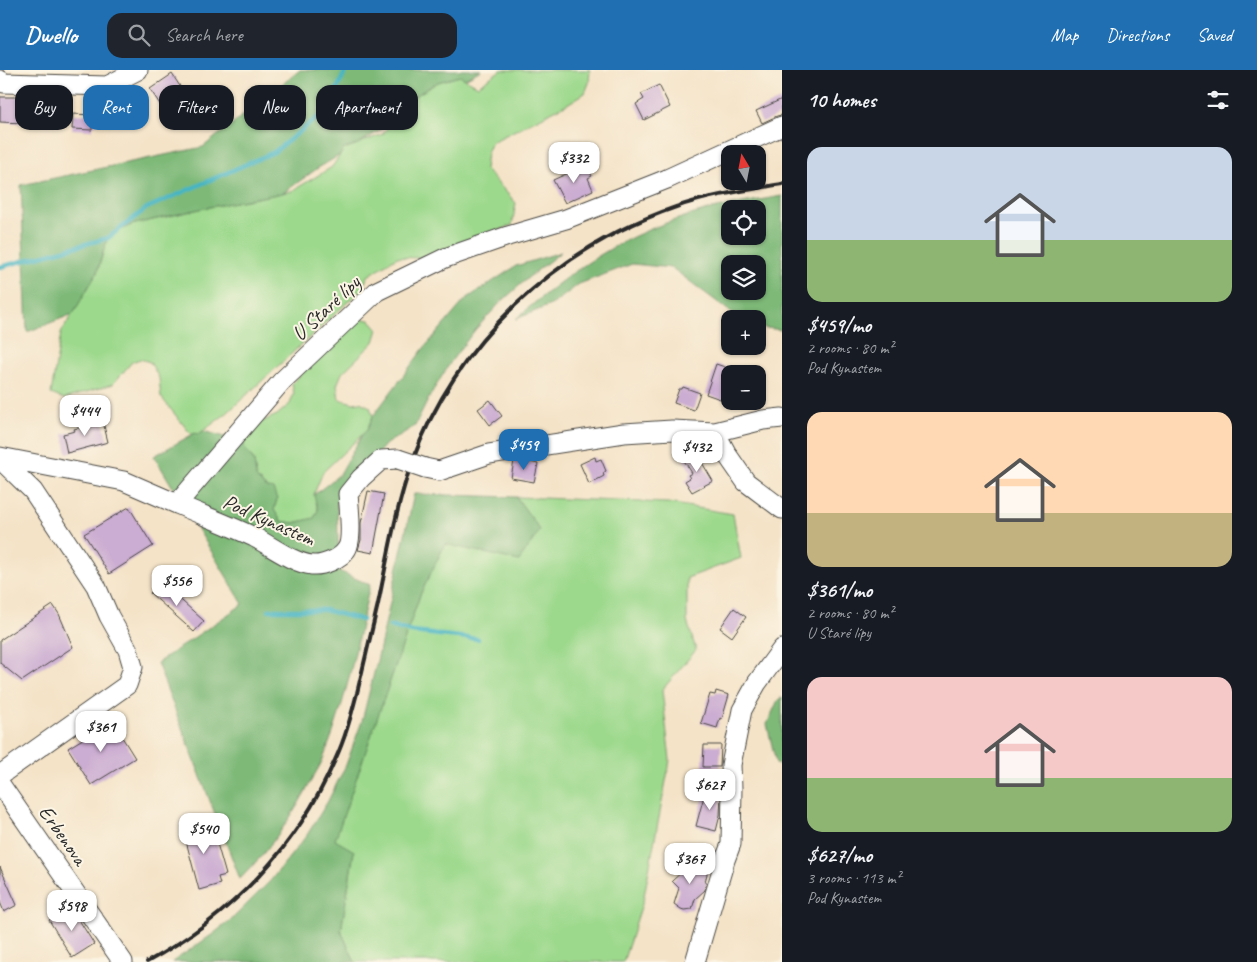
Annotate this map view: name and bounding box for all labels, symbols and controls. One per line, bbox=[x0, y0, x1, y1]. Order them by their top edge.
search box bbox=[107, 13, 457, 58]
text: Dwello bbox=[25, 20, 77, 50]
icon: search bbox=[125, 21, 153, 49]
text: Search here bbox=[165, 23, 243, 47]
text: Map bbox=[1051, 24, 1078, 46]
text: Directions bbox=[1106, 24, 1169, 46]
text: Saved bbox=[1197, 24, 1232, 46]
chip: Buy bbox=[15, 85, 73, 130]
chip: Rent bbox=[83, 85, 149, 130]
chip: Filters bbox=[159, 85, 234, 130]
chip: New bbox=[244, 85, 306, 130]
chip: Apartment bbox=[316, 85, 418, 130]
icon: filters bbox=[1204, 86, 1232, 114]
text: 10 homes bbox=[807, 87, 876, 113]
pin: $332 bbox=[544, 142, 604, 184]
north arrow bbox=[721, 145, 766, 190]
map controls bbox=[721, 145, 766, 410]
text: $332 bbox=[560, 148, 588, 168]
icon: home bbox=[975, 180, 1065, 270]
button: locate bbox=[721, 200, 766, 245]
button: layers bbox=[721, 255, 766, 300]
street label: U Staré lípy bbox=[286, 269, 367, 346]
button: + bbox=[721, 310, 766, 355]
text: $459/mo bbox=[807, 312, 871, 338]
text: 2 rooms · 80 m² bbox=[807, 338, 893, 358]
text: Pod Kynastem bbox=[807, 358, 881, 378]
button: − bbox=[721, 365, 766, 410]
pin: $444 bbox=[55, 394, 115, 437]
text: $444 bbox=[71, 401, 99, 421]
pin: $459 bbox=[494, 428, 554, 471]
pin: $432 bbox=[667, 430, 727, 473]
text: $459 bbox=[510, 435, 538, 455]
text: $432 bbox=[683, 437, 711, 457]
icon: home bbox=[975, 445, 1065, 535]
street label: Pod Kynastem bbox=[219, 488, 320, 552]
pin: $556 bbox=[147, 564, 207, 607]
text: $556 bbox=[163, 571, 191, 591]
text: $361/mo bbox=[807, 577, 872, 603]
text: 2 rooms · 80 m² bbox=[807, 603, 893, 623]
text: U Staré lípy bbox=[807, 623, 871, 643]
pin: $361 bbox=[71, 710, 131, 753]
icon: home bbox=[975, 710, 1065, 800]
text: $361 bbox=[86, 717, 116, 737]
pin: $627 bbox=[680, 768, 740, 811]
text: $627 bbox=[695, 775, 725, 795]
street label: Erbenova bbox=[33, 800, 94, 872]
pin: $540 bbox=[174, 812, 234, 855]
text: $540 bbox=[190, 819, 218, 839]
pin: $367 bbox=[660, 842, 720, 885]
text: $627/mo bbox=[807, 842, 872, 868]
text: $367 bbox=[675, 849, 705, 869]
text: 3 rooms · 113 m² bbox=[807, 868, 901, 888]
text: Pod Kynastem bbox=[807, 888, 881, 908]
pin: $598 bbox=[42, 890, 102, 932]
text: $598 bbox=[58, 896, 86, 916]

